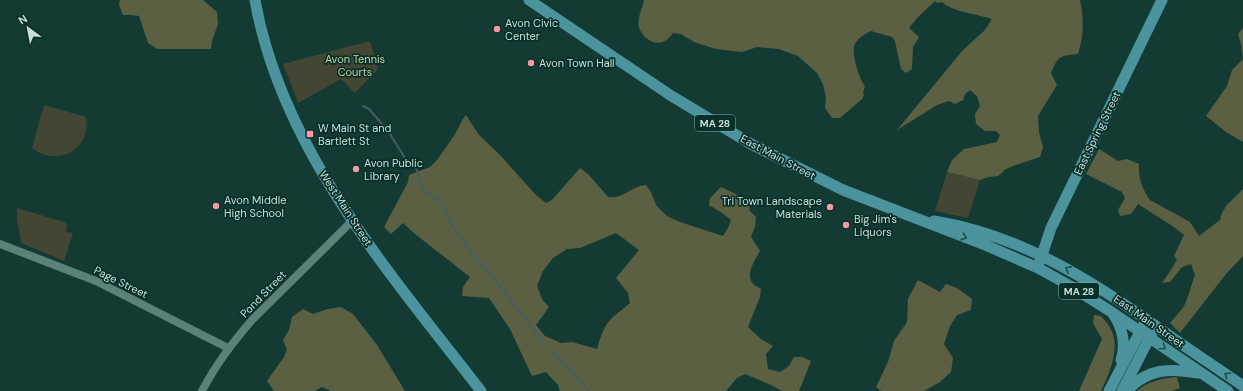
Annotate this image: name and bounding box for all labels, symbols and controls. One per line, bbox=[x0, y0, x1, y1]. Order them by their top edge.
north arrow bbox=[8, 8, 48, 48]
text: N bbox=[16, 11, 30, 28]
place label: Avon Civic Center bbox=[505, 16, 558, 43]
marker: Avon Civic Center bbox=[492, 24, 502, 34]
park label: Avon Tennis Courts bbox=[325, 52, 385, 79]
place label: Avon Town Hall bbox=[539, 56, 615, 70]
marker: Avon Town Hall bbox=[526, 58, 536, 68]
street label: East Spring Street bbox=[1071, 89, 1123, 177]
road number: MA 28 bbox=[695, 115, 735, 131]
place label: W Main St and Bartlett St bbox=[318, 121, 392, 148]
marker: W Main St and Bartlett St bbox=[305, 129, 315, 139]
street label: East Main Street bbox=[738, 131, 818, 183]
place label: Avon Public Library bbox=[364, 156, 423, 183]
marker: Avon Public Library bbox=[351, 164, 361, 174]
street label: West Main Street bbox=[316, 168, 376, 248]
place label: Avon Middle High School bbox=[224, 193, 286, 220]
place label: Tri Town Landscape Materials bbox=[722, 194, 822, 221]
marker: Avon Middle High School bbox=[211, 201, 221, 211]
marker: Tri Town Landscape Materials bbox=[825, 202, 835, 212]
place label: Big Jim's Liquors bbox=[854, 212, 897, 239]
marker: Big Jim's Liquors bbox=[841, 220, 851, 230]
one-way arrow bbox=[960, 232, 967, 241]
street label: Page Street bbox=[92, 263, 150, 301]
one-way arrow bbox=[1064, 266, 1072, 274]
street label: Pond Street bbox=[237, 268, 289, 320]
road number: MA 28 bbox=[1059, 283, 1099, 299]
street label: East Main Street bbox=[1111, 291, 1187, 351]
one-way arrow bbox=[1159, 342, 1166, 350]
one-way arrow bbox=[1224, 372, 1231, 380]

